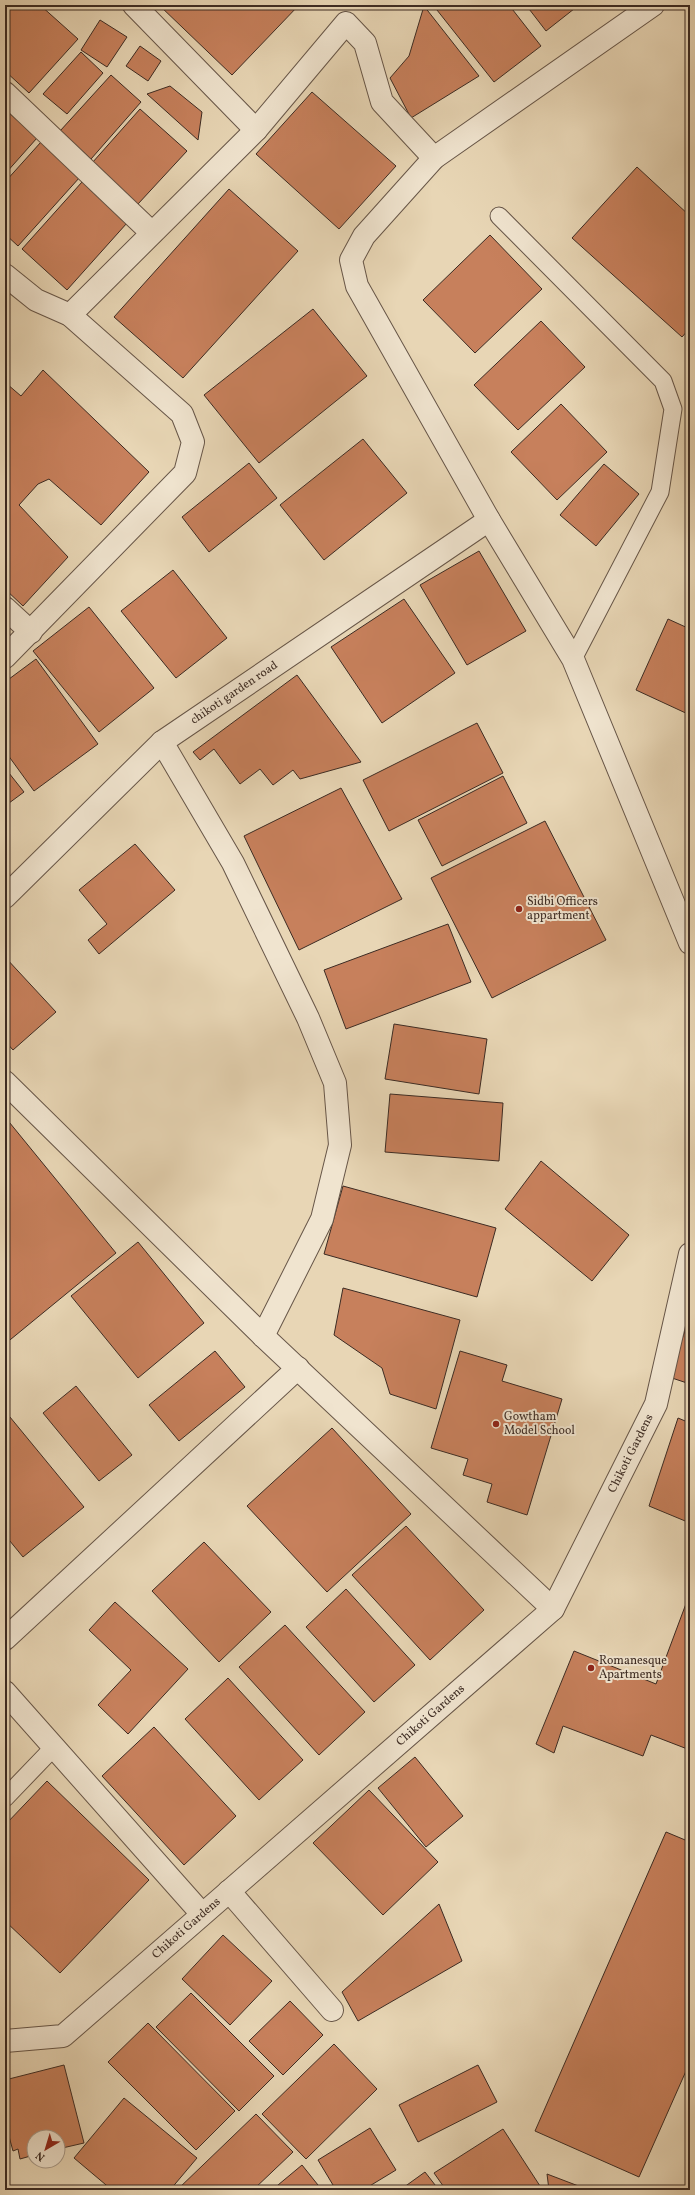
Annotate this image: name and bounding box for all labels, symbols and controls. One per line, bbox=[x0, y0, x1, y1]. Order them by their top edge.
street label: chikoti garden road bbox=[187, 657, 281, 728]
place label: Sidbi Officers appartment bbox=[527, 894, 598, 924]
marker: Sidbi Officers appartment bbox=[514, 904, 524, 914]
place label: Gowtham Model School bbox=[504, 1409, 575, 1439]
street label: Chikoti Gardens bbox=[605, 1412, 658, 1496]
marker: Gowtham Model School bbox=[491, 1419, 501, 1429]
place label: Romanesque Apartments bbox=[599, 1653, 667, 1683]
marker: Romanesque Apartments bbox=[586, 1663, 596, 1673]
street label: Chikoti Gardens bbox=[393, 1681, 469, 1750]
street label: Chikoti Gardens bbox=[149, 1894, 224, 1963]
north arrow bbox=[26, 2129, 66, 2169]
text: N bbox=[33, 2147, 49, 2164]

